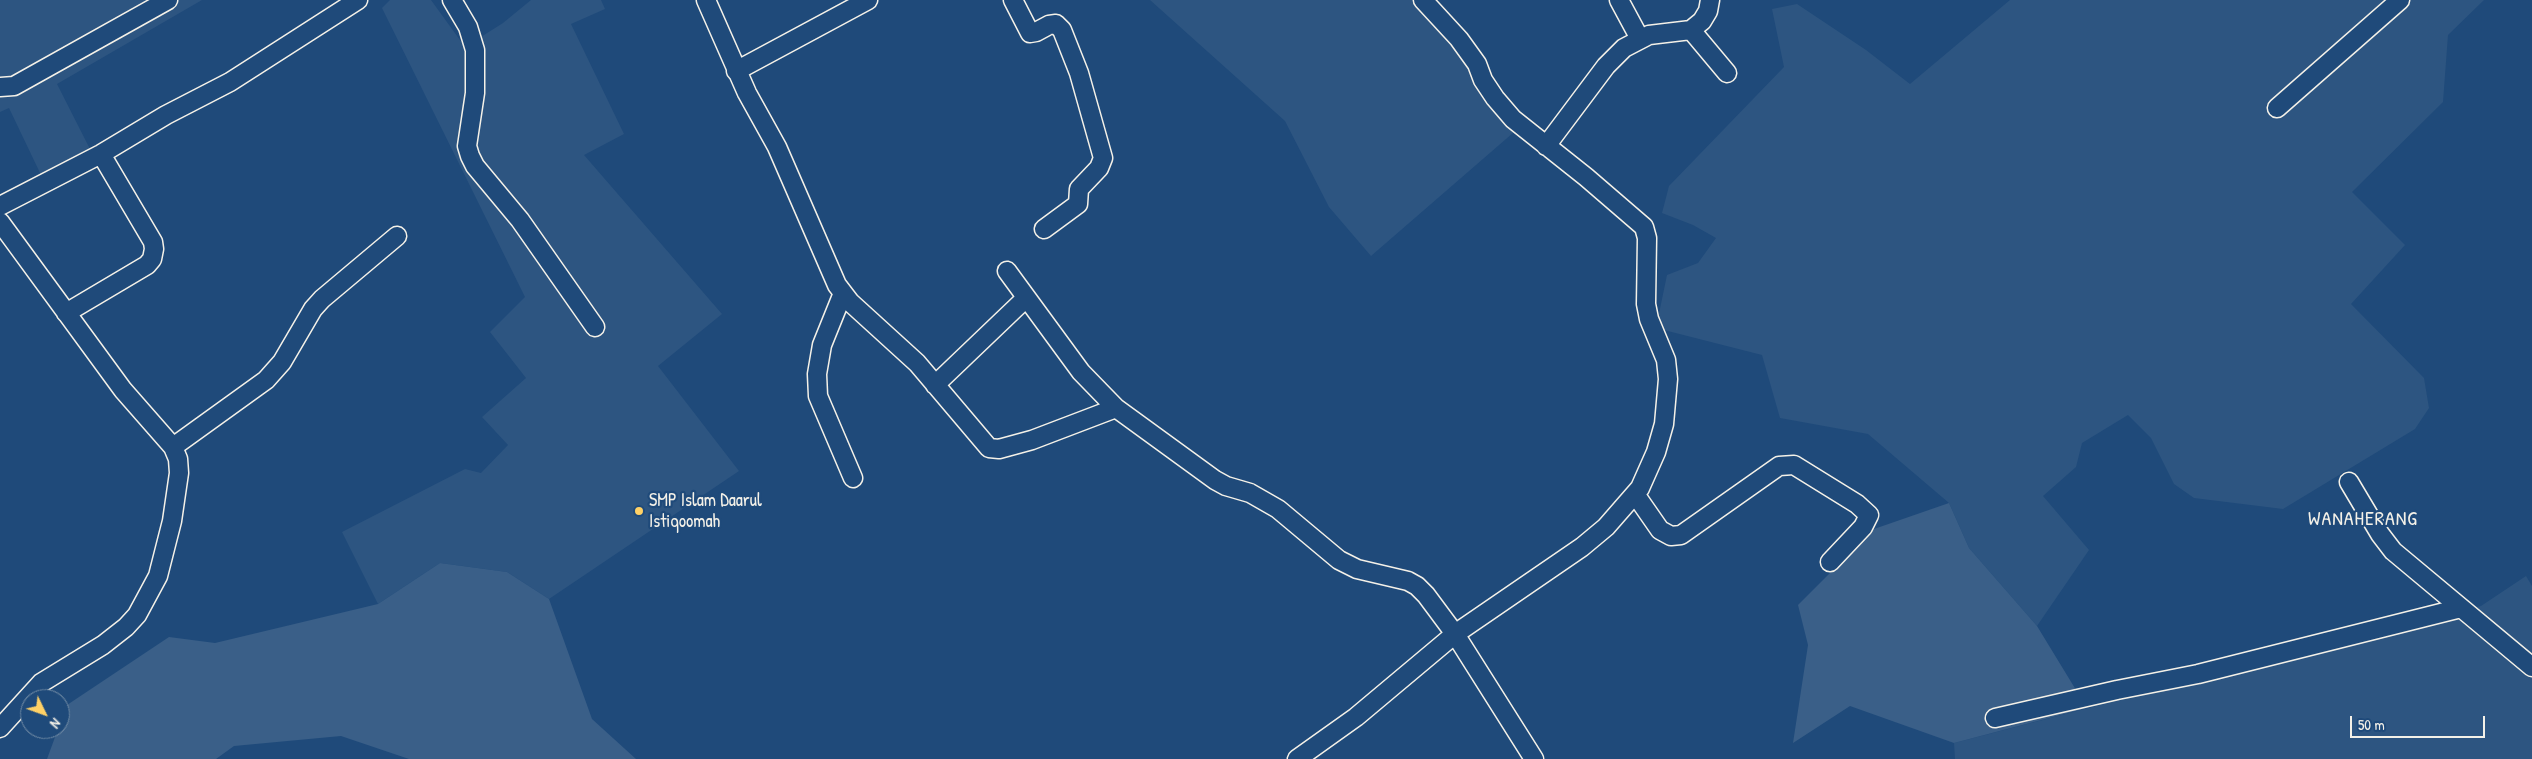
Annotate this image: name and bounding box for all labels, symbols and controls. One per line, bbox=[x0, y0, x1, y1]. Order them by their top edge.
place label: SMP Islam Daarul Istiqoomah bbox=[649, 490, 762, 532]
marker: SMP Islam Daarul Istiqoomah bbox=[633, 505, 645, 517]
district label: WANAHERANG bbox=[2307, 508, 2419, 532]
north arrow bbox=[20, 689, 70, 739]
scale bar bbox=[2352, 706, 2487, 738]
text: 50 m bbox=[2358, 714, 2385, 735]
text: N bbox=[46, 715, 65, 733]

